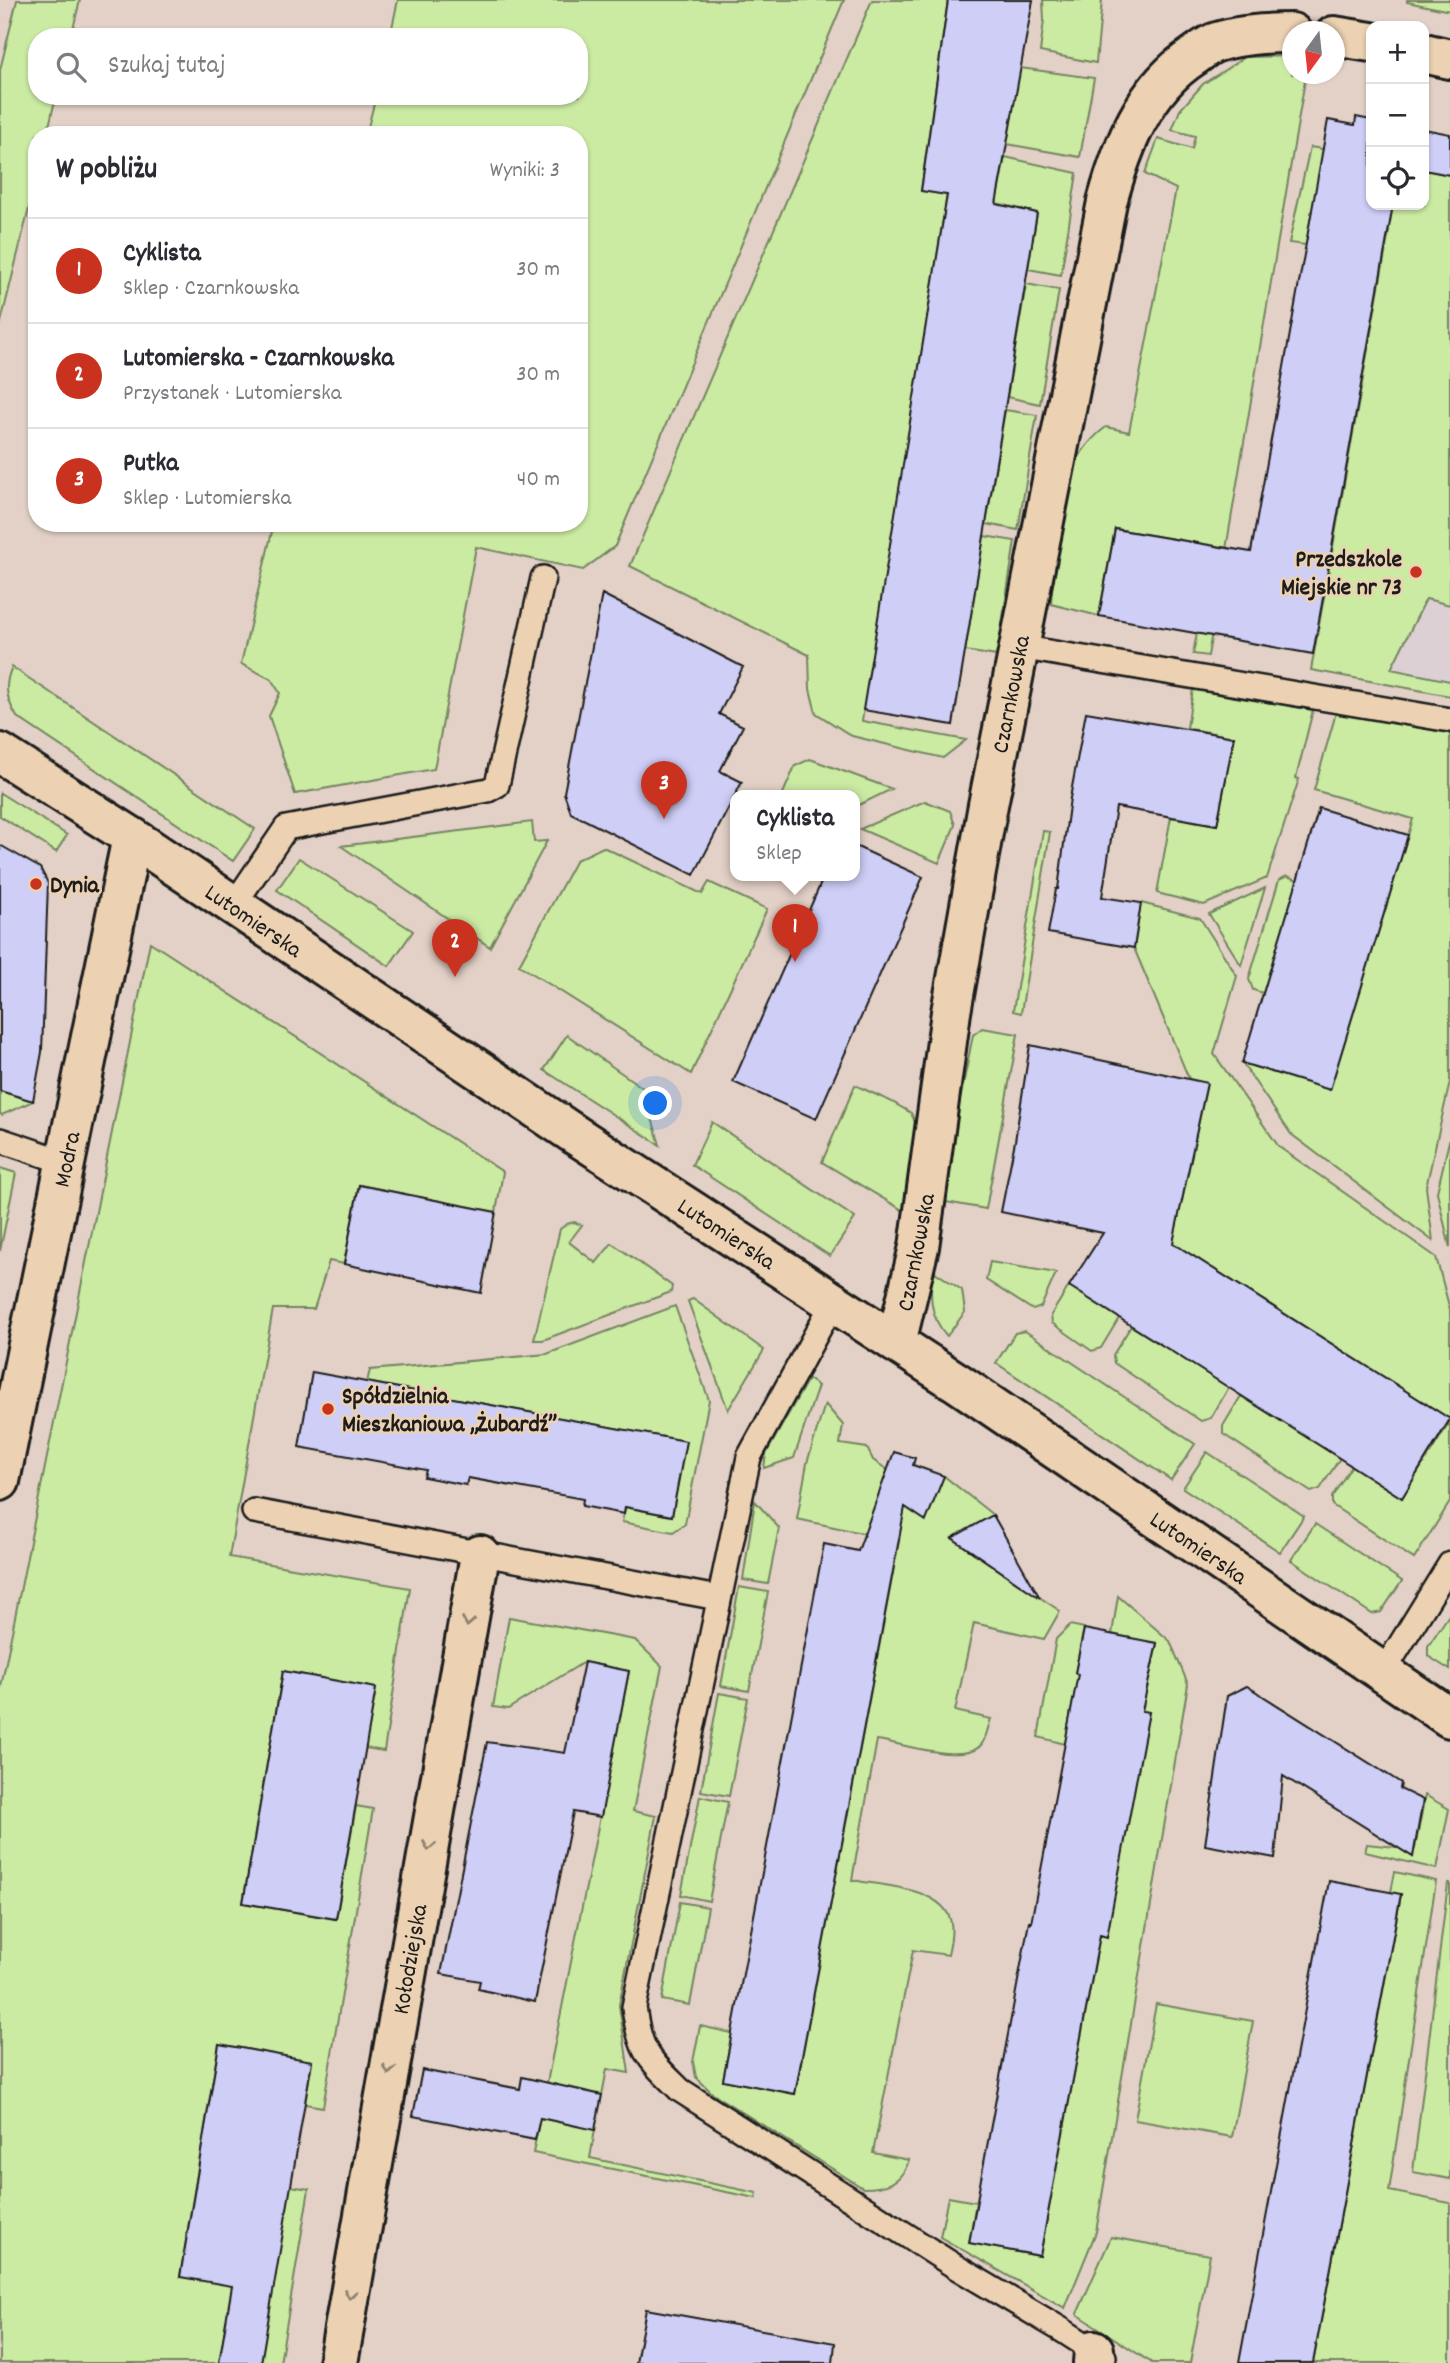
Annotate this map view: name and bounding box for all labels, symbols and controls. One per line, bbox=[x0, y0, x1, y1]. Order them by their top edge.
north arrow bbox=[1282, 21, 1345, 84]
map controls bbox=[1366, 21, 1429, 210]
button: + bbox=[1366, 21, 1429, 84]
search box bbox=[28, 28, 588, 105]
icon: search bbox=[52, 48, 90, 86]
text: Szukaj tutaj bbox=[108, 48, 226, 85]
button: − bbox=[1366, 84, 1429, 147]
button: locate bbox=[1366, 147, 1429, 210]
text: W pobliżu bbox=[56, 150, 157, 193]
text: Wyniki: 3 bbox=[490, 155, 560, 188]
text: Cyklista bbox=[123, 236, 201, 273]
text: 1 bbox=[76, 254, 82, 287]
text: 30 m bbox=[516, 254, 560, 287]
text: Sklep · Czarnkowska bbox=[123, 273, 299, 306]
text: Lutomierska - Czarnkowska bbox=[123, 341, 394, 378]
text: 2 bbox=[74, 359, 84, 392]
text: 30 m bbox=[516, 359, 560, 392]
text: Przystanek · Lutomierska bbox=[123, 378, 342, 411]
text: Putka bbox=[123, 446, 178, 483]
text: 3 bbox=[74, 464, 84, 497]
text: 40 m bbox=[517, 464, 560, 497]
text: Sklep · Lutomierska bbox=[123, 483, 291, 516]
place label: Przedszkole Miejskie nr 73 bbox=[1281, 544, 1402, 606]
marker: Przedszkole Miejskie nr 73 bbox=[1408, 564, 1424, 580]
street label: Czarnkowska bbox=[985, 632, 1041, 756]
pin: 3 bbox=[641, 761, 687, 819]
popup bbox=[730, 790, 860, 881]
text: Cyklista bbox=[756, 801, 834, 838]
text: Sklep bbox=[756, 838, 802, 871]
place label: Dynia bbox=[50, 870, 100, 904]
marker: Dynia bbox=[28, 876, 44, 892]
street label: Lutomierska bbox=[197, 877, 309, 968]
pin: 1 bbox=[772, 904, 818, 962]
pin: 2 bbox=[432, 919, 478, 977]
your location bbox=[638, 1086, 672, 1120]
street label: Modra bbox=[46, 1128, 92, 1191]
street label: Czarnkowska bbox=[890, 1190, 946, 1314]
street label: Lutomierska bbox=[669, 1191, 782, 1280]
place label: Spółdzielnia Mieszkaniowa „Żubardź” bbox=[342, 1381, 557, 1443]
marker: Spółdzielnia Mieszkaniowa „Żubardź” bbox=[320, 1401, 336, 1417]
street label: Lutomierska bbox=[1142, 1504, 1254, 1595]
one-way arrow bbox=[461, 1616, 476, 1628]
one-way arrow bbox=[422, 1840, 437, 1852]
street label: Kołodziejska bbox=[386, 1901, 438, 2017]
one-way arrow bbox=[382, 2064, 397, 2076]
one-way arrow bbox=[343, 2288, 358, 2300]

